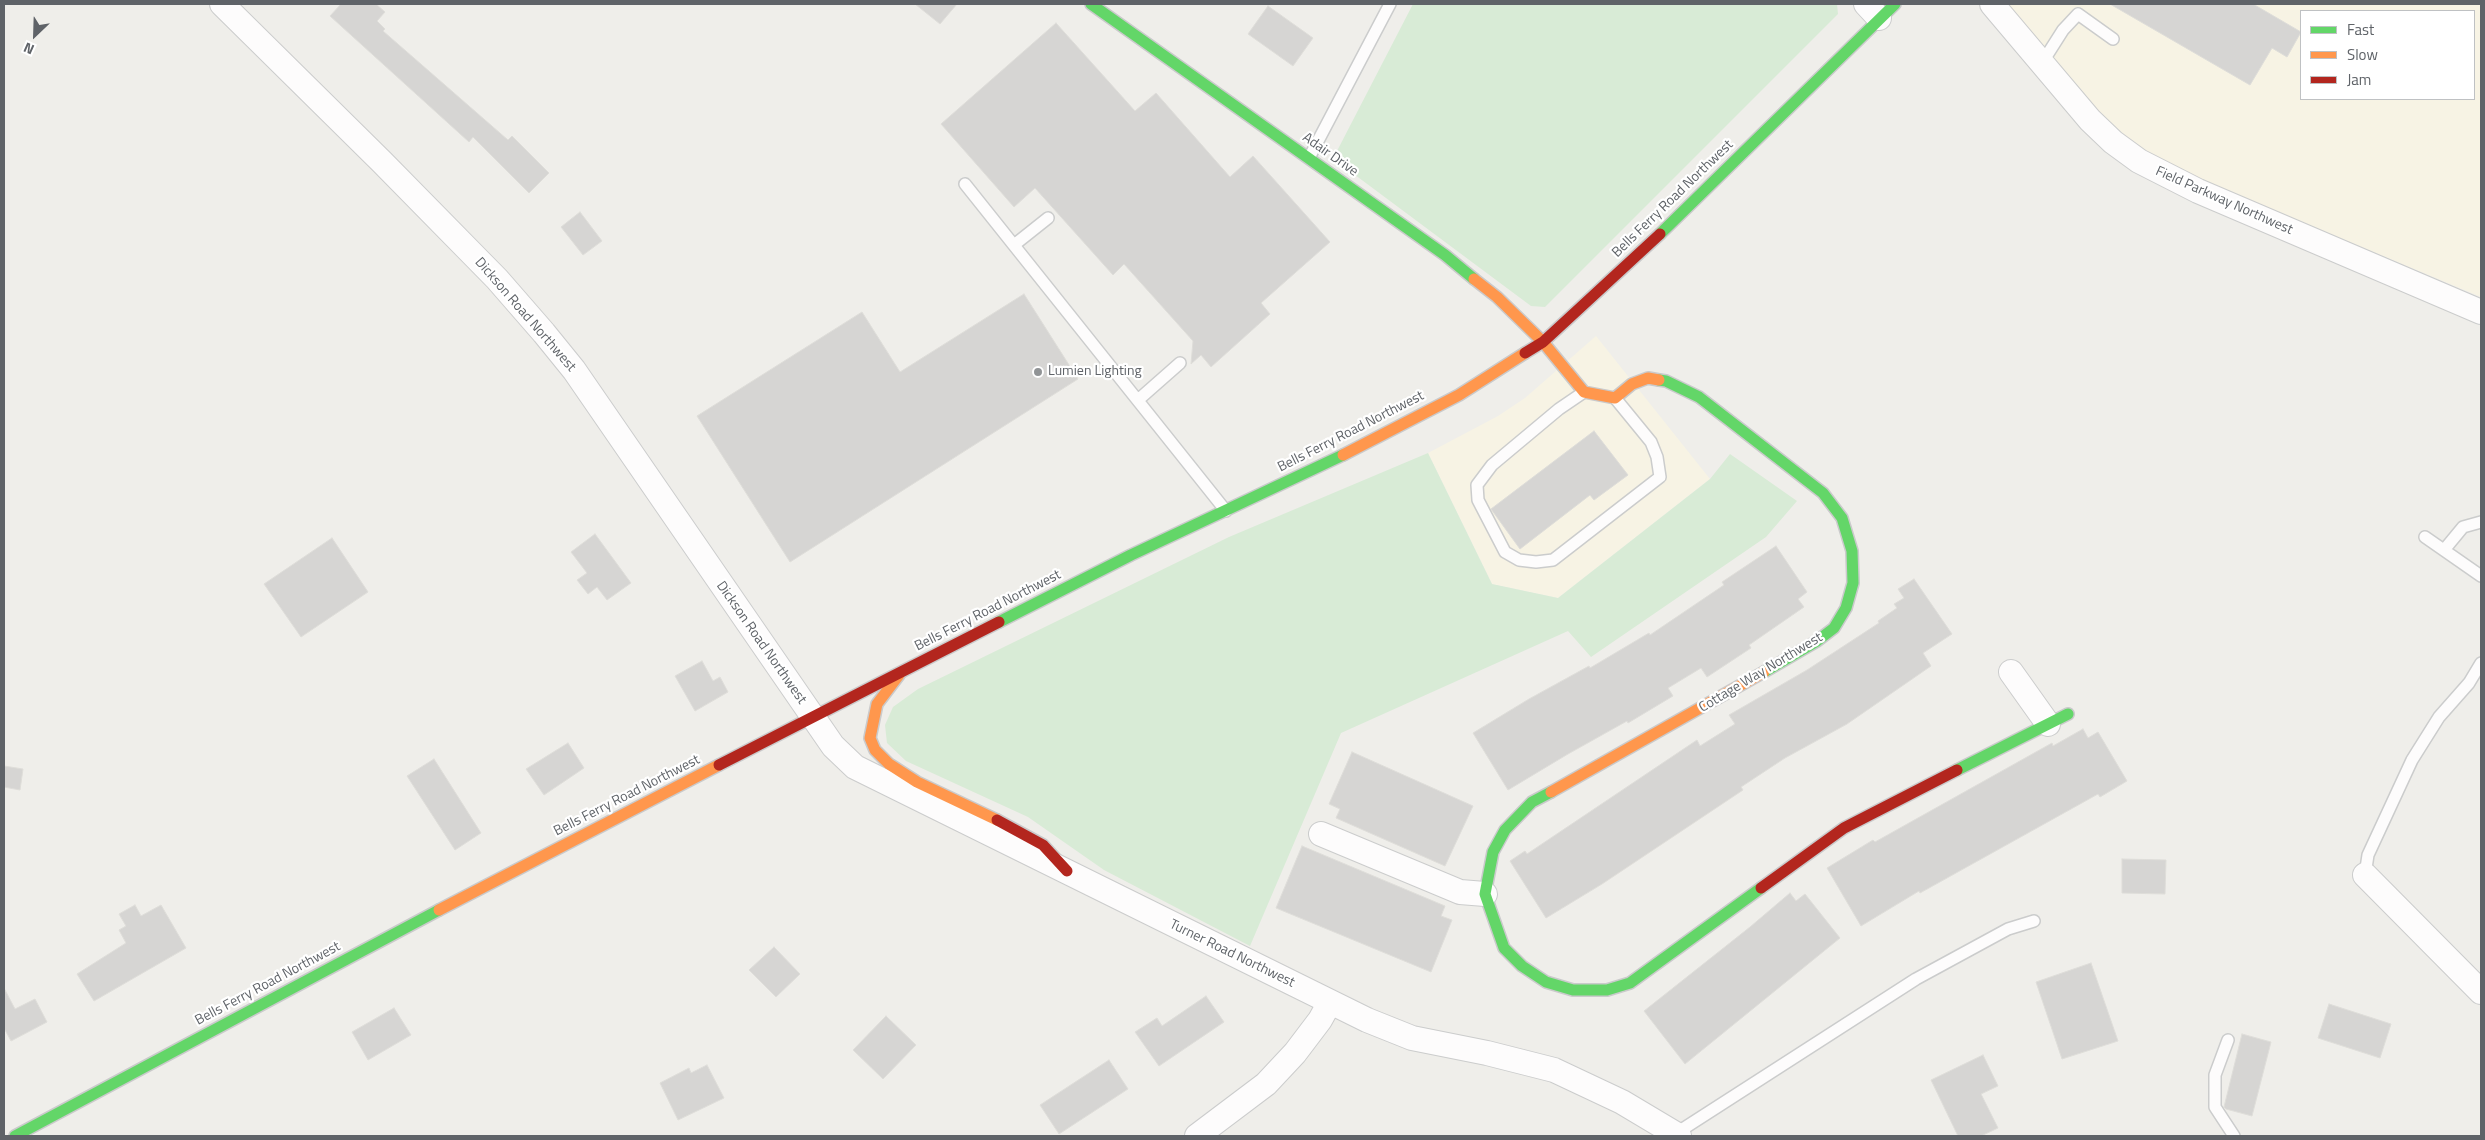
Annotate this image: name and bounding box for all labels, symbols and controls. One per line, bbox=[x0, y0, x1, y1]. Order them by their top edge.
north arrow bbox=[10, 10, 60, 60]
legend bbox=[2300, 10, 2475, 100]
text: Fast bbox=[2347, 18, 2374, 41]
text: N bbox=[20, 38, 37, 61]
text: Slow bbox=[2347, 43, 2378, 66]
text: Jam bbox=[2347, 68, 2371, 91]
street label: Adair Drive bbox=[1299, 130, 1361, 180]
street label: Bells Ferry Road Northwest bbox=[1609, 137, 1737, 261]
street label: Field Parkway Northwest bbox=[2153, 163, 2295, 239]
street label: Dickson Road Northwest bbox=[471, 254, 579, 376]
place label: Lumien Lighting bbox=[1048, 364, 1142, 380]
marker: Lumien Lighting bbox=[1032, 366, 1044, 378]
street label: Bells Ferry Road Northwest bbox=[1275, 388, 1427, 476]
street label: Bells Ferry Road Northwest bbox=[912, 567, 1064, 655]
street label: Dickson Road Northwest bbox=[712, 578, 810, 708]
street label: Cottage Way Northwest bbox=[1696, 629, 1826, 717]
street label: Bells Ferry Road Northwest bbox=[551, 752, 703, 840]
street label: Turner Road Northwest bbox=[1167, 916, 1297, 992]
street label: Bells Ferry Road Northwest bbox=[193, 939, 343, 1029]

